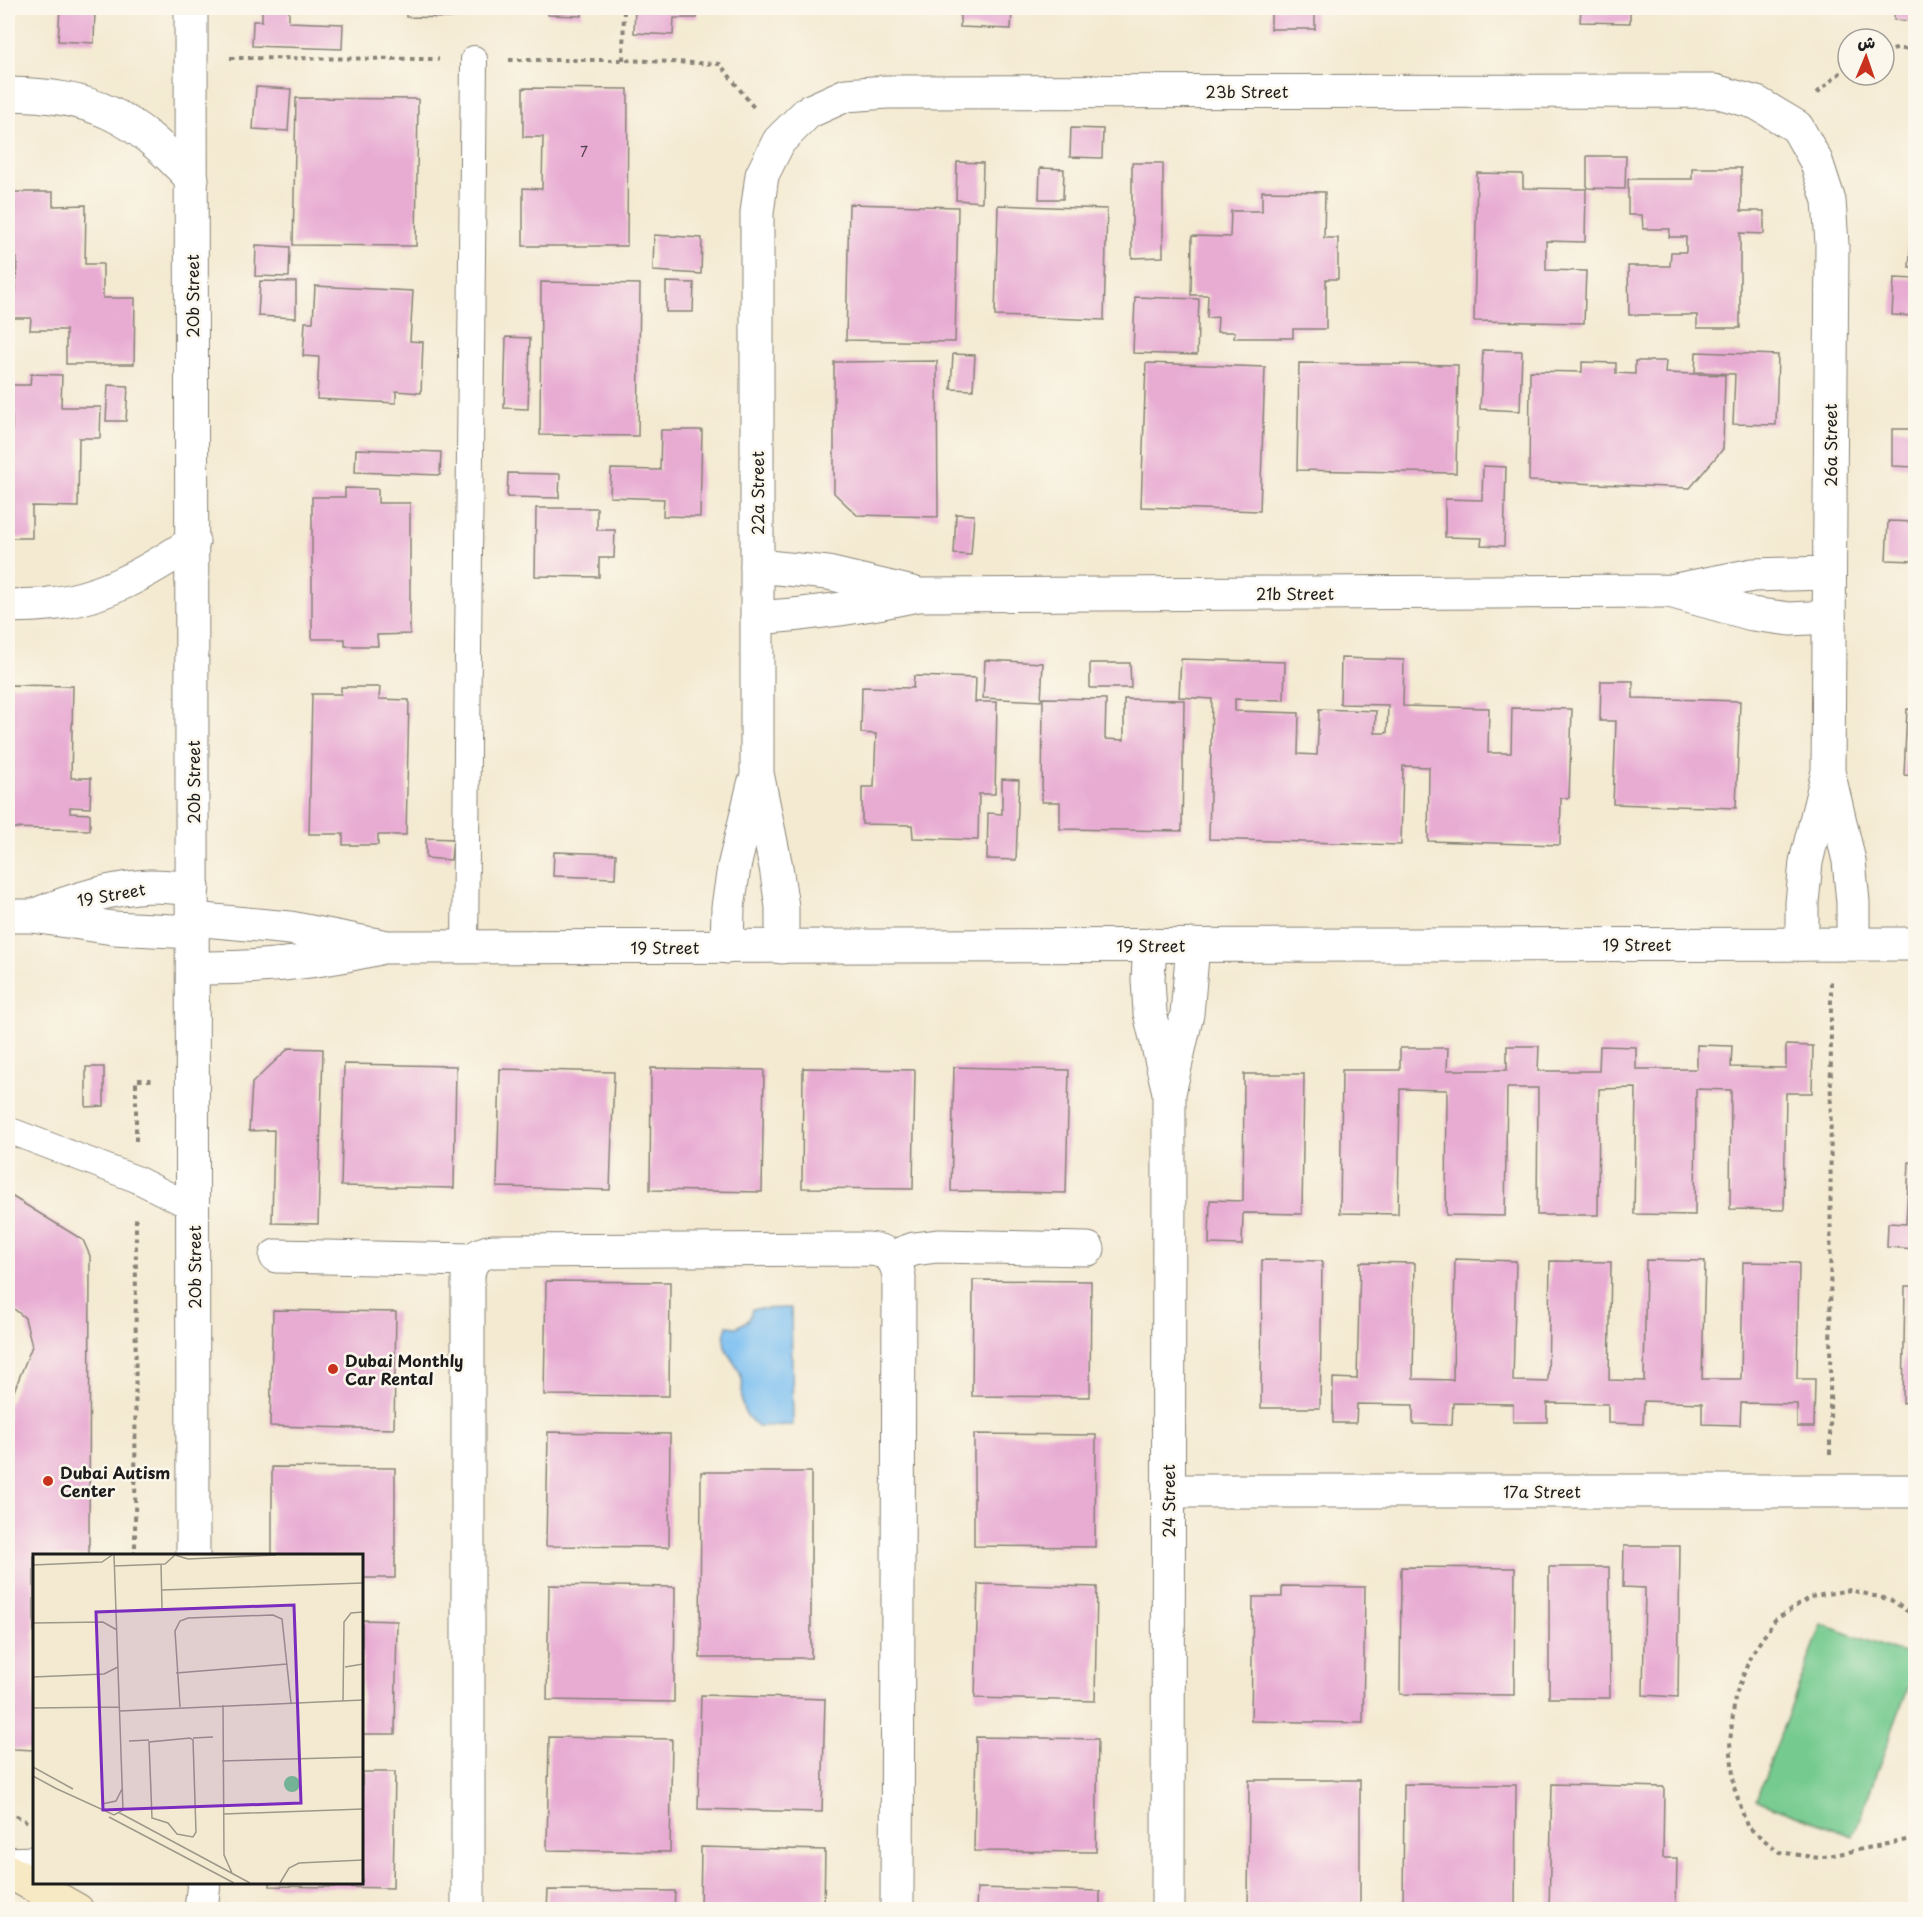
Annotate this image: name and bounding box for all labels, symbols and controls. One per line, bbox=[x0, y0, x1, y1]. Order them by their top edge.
north arrow bbox=[1836, 27, 1896, 87]
text: ش bbox=[1857, 29, 1876, 53]
street label: 23b Street bbox=[1206, 79, 1289, 103]
house number: 7 bbox=[580, 141, 588, 162]
street label: 20b Street bbox=[180, 254, 204, 338]
street label: 26a Street bbox=[1818, 403, 1842, 487]
street label: 22a Street bbox=[745, 451, 769, 535]
street label: 21b Street bbox=[1256, 581, 1335, 605]
street label: 20b Street bbox=[181, 740, 205, 824]
street label: 19 Street bbox=[75, 876, 147, 912]
street label: 19 Street bbox=[1603, 932, 1672, 956]
street label: 19 Street bbox=[1117, 933, 1186, 957]
street label: 19 Street bbox=[631, 935, 700, 959]
street label: 20b Street bbox=[182, 1225, 206, 1309]
place label: Dubai Monthly Car Rental bbox=[345, 1348, 463, 1390]
marker: Dubai Monthly Car Rental bbox=[326, 1362, 340, 1376]
place label: Dubai Autism Center bbox=[60, 1460, 170, 1502]
street label: 24 Street bbox=[1156, 1464, 1180, 1538]
marker: Dubai Autism Center bbox=[41, 1474, 55, 1488]
street label: 17a Street bbox=[1503, 1479, 1581, 1503]
inset map bbox=[33, 1554, 363, 1884]

